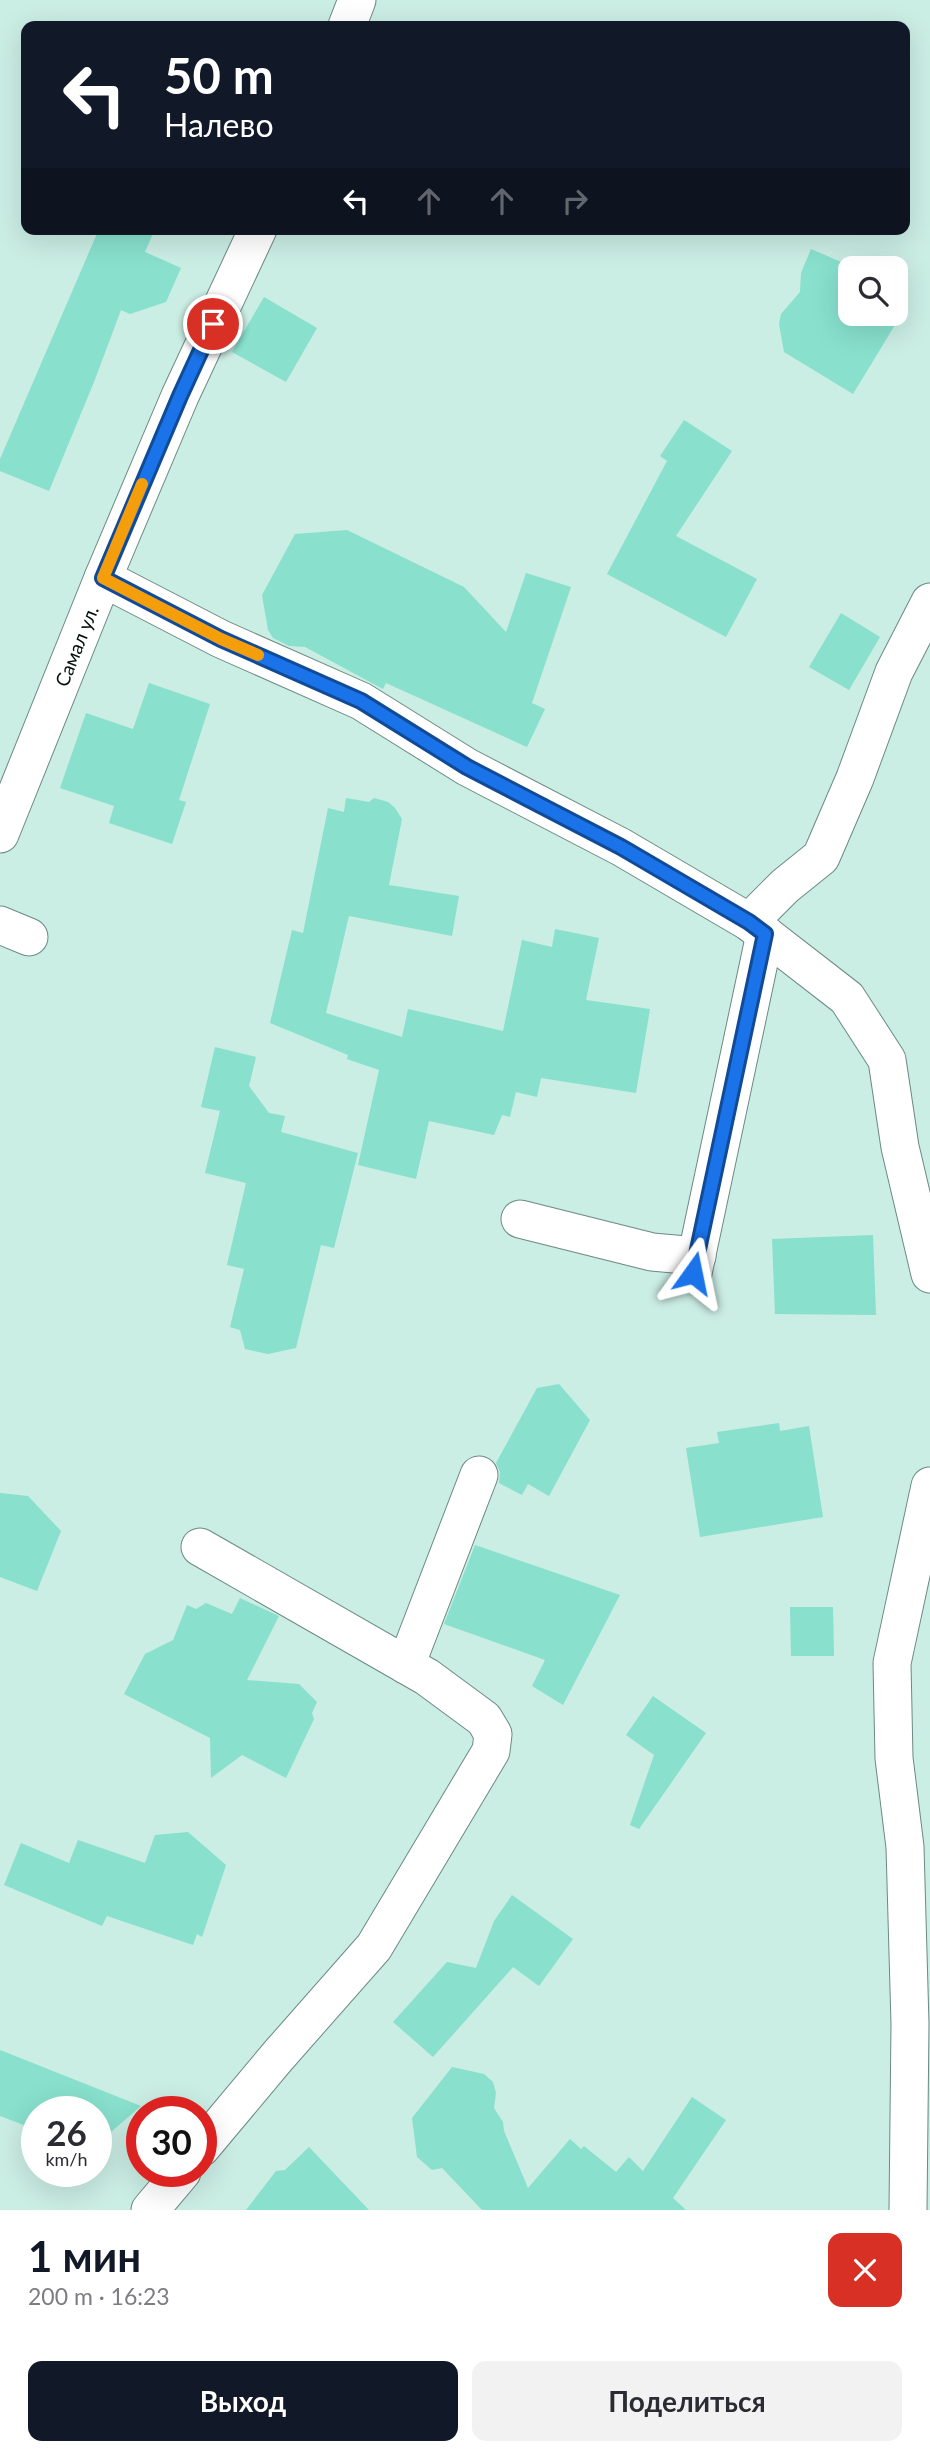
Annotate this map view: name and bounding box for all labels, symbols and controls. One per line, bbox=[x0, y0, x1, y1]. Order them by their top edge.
text: 50 m bbox=[164, 46, 274, 104]
icon: left bbox=[49, 49, 140, 140]
text: Налево bbox=[164, 105, 274, 144]
icon: left bbox=[337, 182, 375, 220]
icon: ahead bbox=[410, 182, 448, 220]
icon: ahead bbox=[483, 182, 521, 220]
icon: right bbox=[556, 182, 594, 220]
map controls bbox=[838, 256, 908, 326]
button: search bbox=[838, 256, 908, 326]
pin bbox=[183, 294, 243, 354]
icon: arrive bbox=[194, 305, 232, 343]
street label: Самал ул. bbox=[49, 602, 102, 690]
position arrow bbox=[656, 1236, 730, 1310]
speed limit sign: 30 bbox=[126, 2096, 217, 2187]
text: 26 bbox=[46, 2111, 87, 2153]
text: km/h bbox=[45, 2148, 88, 2170]
text: 1 мин bbox=[28, 2231, 141, 2281]
button: close bbox=[828, 2233, 902, 2307]
text: 200 m · 16:23 bbox=[28, 2282, 170, 2310]
button: Выход bbox=[28, 2361, 458, 2441]
button: Поделиться bbox=[472, 2361, 902, 2441]

